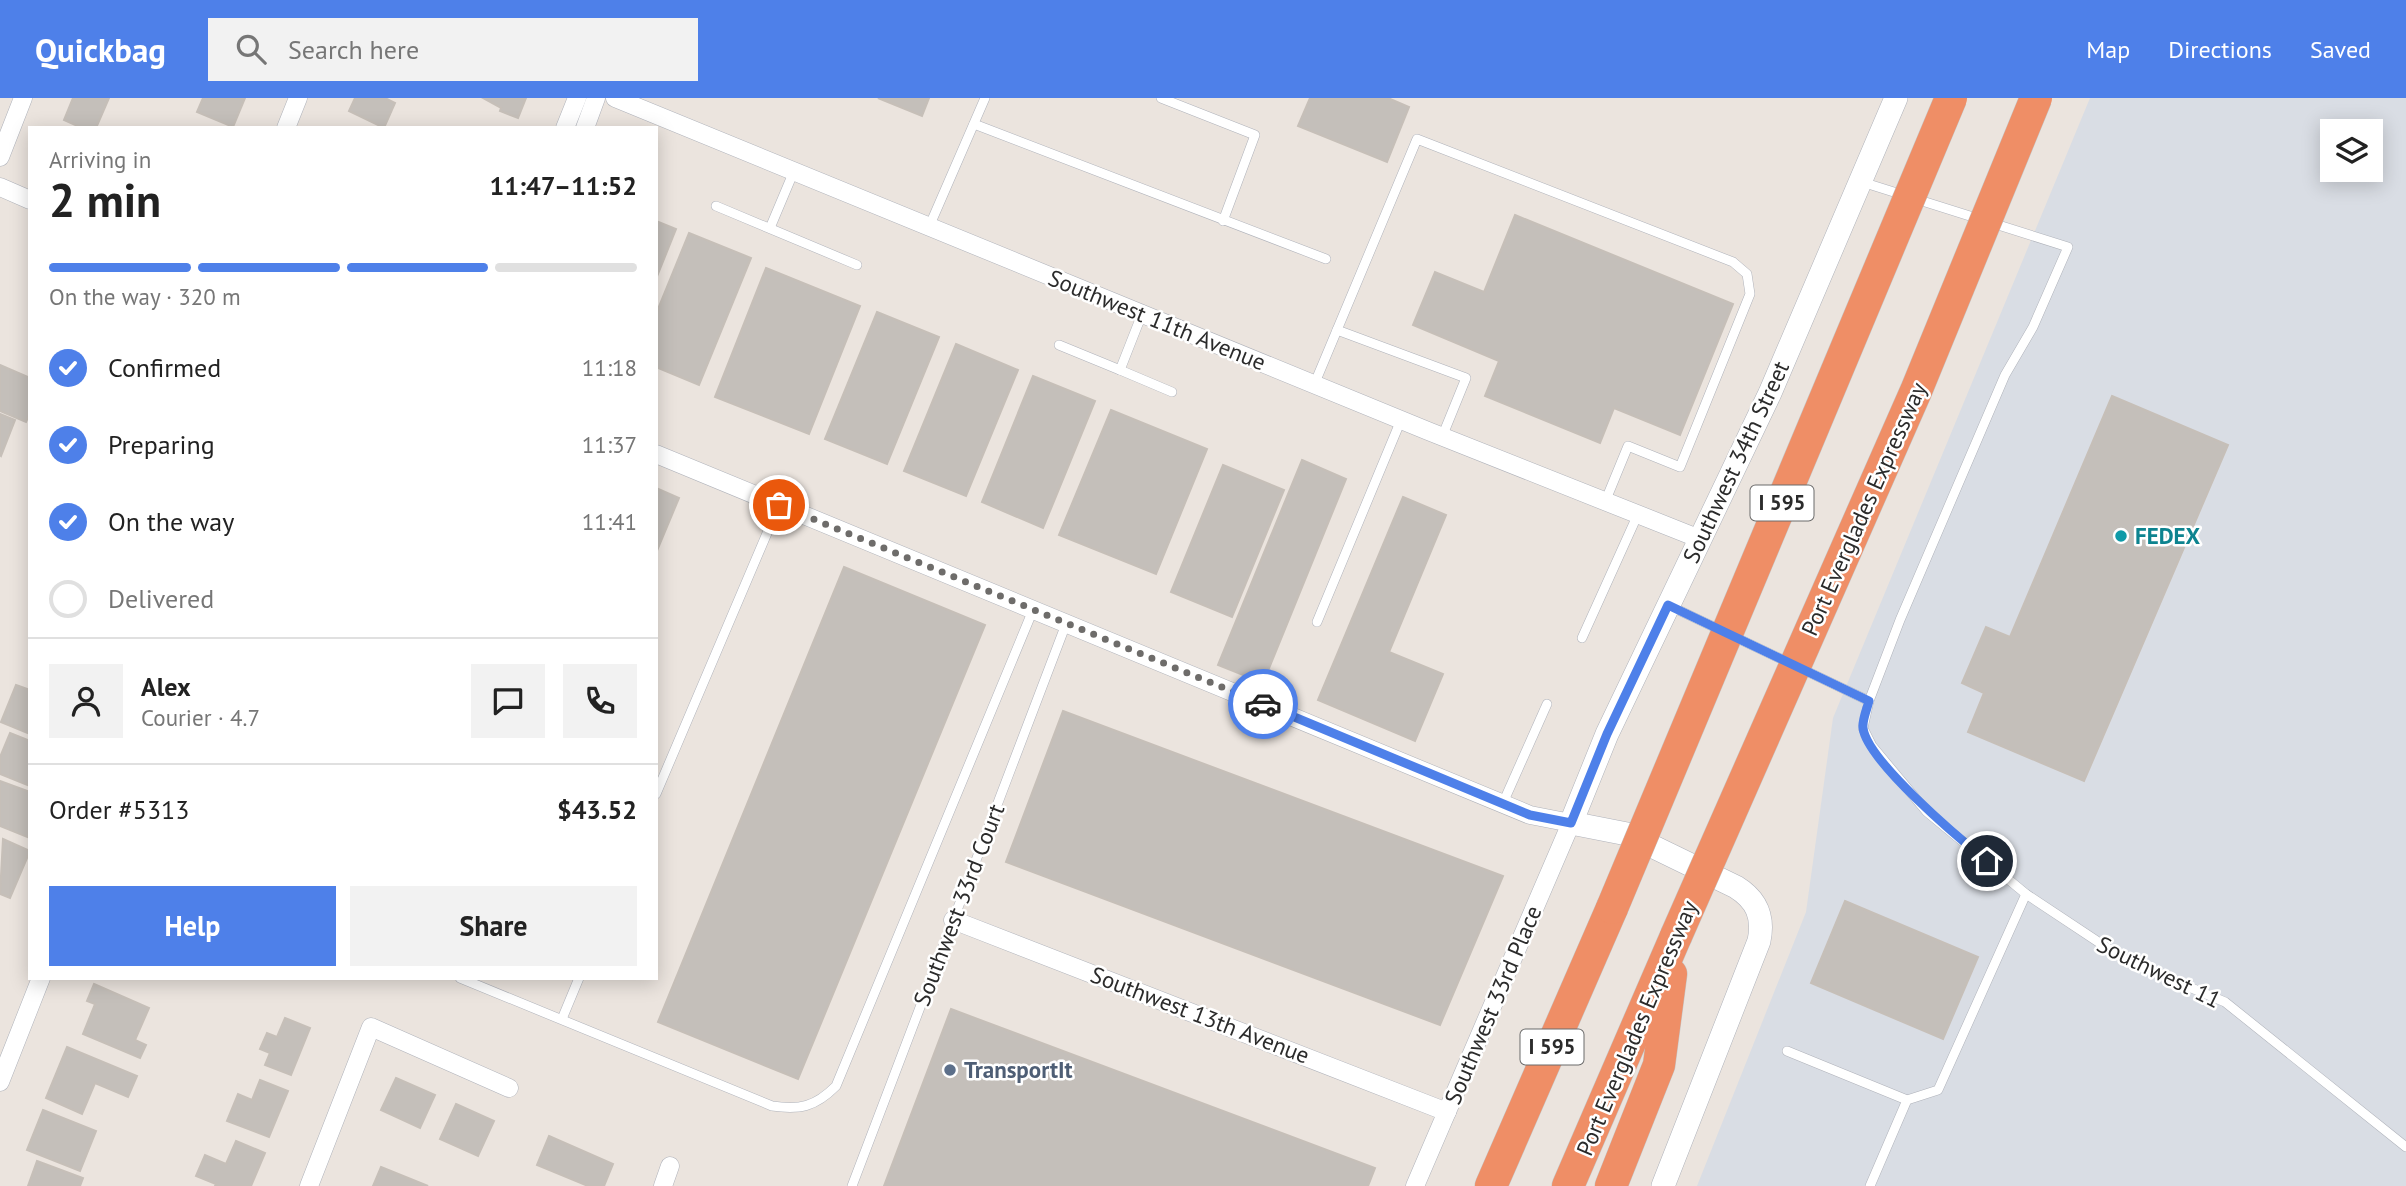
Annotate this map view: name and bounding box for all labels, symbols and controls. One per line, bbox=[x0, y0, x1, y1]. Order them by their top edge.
search box bbox=[208, 18, 698, 81]
text: Quickbag bbox=[35, 28, 166, 71]
icon: search bbox=[232, 30, 270, 68]
text: Search here bbox=[288, 33, 419, 66]
text: Map bbox=[2086, 34, 2130, 65]
text: Directions bbox=[2168, 34, 2272, 65]
text: Saved bbox=[2310, 34, 2371, 65]
map controls bbox=[2320, 119, 2383, 182]
button: layers bbox=[2320, 119, 2383, 182]
text: Arriving in bbox=[49, 145, 151, 174]
text: 11:47–11:52 bbox=[490, 169, 637, 202]
text: 2 min bbox=[49, 170, 161, 230]
street label: Southwest 11th Avenue bbox=[1044, 263, 1270, 376]
text: On the way · 320 m bbox=[49, 282, 241, 311]
icon: check bbox=[49, 349, 87, 387]
text: Confirmed bbox=[108, 351, 221, 384]
text: 11:18 bbox=[582, 353, 637, 382]
street label: Southwest 34th Street bbox=[1676, 356, 1795, 567]
street label: Port Everglades Expressway bbox=[1795, 377, 1933, 640]
icon: check bbox=[49, 426, 87, 464]
text: Preparing bbox=[108, 428, 215, 461]
text: 11:37 bbox=[582, 430, 637, 459]
pin bbox=[749, 475, 809, 535]
icon: bag bbox=[760, 486, 798, 524]
road number: I 595 bbox=[1750, 486, 1814, 520]
icon: check bbox=[49, 503, 87, 541]
text: On the way bbox=[108, 505, 234, 538]
text: 11:41 bbox=[582, 507, 637, 536]
place label: FEDEX bbox=[2135, 521, 2201, 550]
marker: FEDEX bbox=[2113, 528, 2129, 544]
text: Delivered bbox=[108, 582, 214, 615]
button: person bbox=[49, 664, 123, 738]
button: chat bbox=[471, 664, 545, 738]
button: phone bbox=[563, 664, 637, 738]
courier bbox=[1228, 669, 1298, 739]
text: Alex bbox=[141, 670, 191, 703]
icon: car bbox=[1244, 685, 1282, 723]
text: Courier · 4.7 bbox=[141, 703, 260, 732]
text: Order #5313 bbox=[49, 793, 189, 826]
text: $43.52 bbox=[557, 793, 637, 826]
street label: Southwest 33rd Court bbox=[907, 800, 1010, 1010]
pin bbox=[1957, 831, 2017, 891]
icon: home bbox=[1968, 842, 2006, 880]
button: Help bbox=[49, 886, 336, 966]
button: Share bbox=[350, 886, 637, 966]
street label: Port Everglades Expressway bbox=[1570, 896, 1704, 1160]
street label: Southwest 33rd Place bbox=[1438, 901, 1548, 1109]
street label: Southwest 11 bbox=[2092, 929, 2226, 1014]
street label: Southwest 13th Avenue bbox=[1087, 959, 1314, 1070]
road number: I 595 bbox=[1520, 1030, 1584, 1065]
place label: TransportIt bbox=[964, 1055, 1073, 1084]
marker: TransportIt bbox=[942, 1062, 958, 1078]

